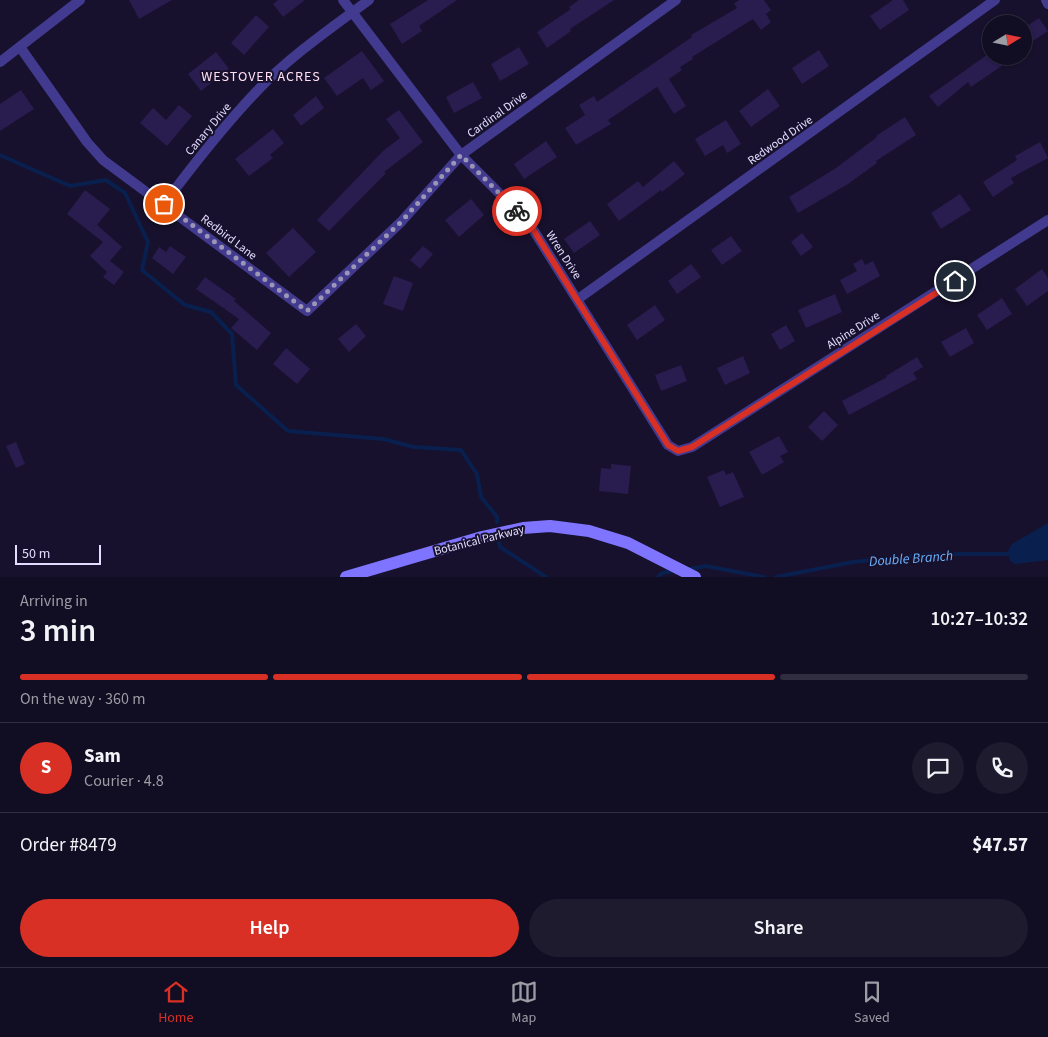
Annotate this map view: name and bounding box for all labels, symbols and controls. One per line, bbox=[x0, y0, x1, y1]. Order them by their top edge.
north arrow bbox=[982, 15, 1032, 65]
map controls bbox=[982, 15, 1032, 65]
district label: WESTOVER ACRES bbox=[201, 67, 321, 87]
street label: Cardinal Drive bbox=[464, 87, 531, 142]
street label: Canary Drive bbox=[181, 99, 235, 159]
street label: Redwood Drive bbox=[744, 112, 816, 169]
pin bbox=[143, 183, 185, 225]
courier bbox=[492, 186, 542, 236]
icon: bag bbox=[150, 190, 178, 218]
icon: bike bbox=[503, 197, 531, 225]
street label: Redbird Lane bbox=[197, 211, 260, 264]
street label: Wren Drive bbox=[542, 228, 586, 283]
pin bbox=[934, 260, 976, 302]
icon: home bbox=[941, 267, 969, 295]
street label: Alpine Drive bbox=[823, 307, 883, 354]
street label: Botanical Parkway bbox=[432, 521, 526, 560]
scale bar bbox=[15, 542, 101, 565]
text: 50 m bbox=[22, 544, 50, 564]
water label: Double Branch bbox=[868, 546, 954, 572]
text: Arriving in bbox=[20, 590, 88, 612]
text: 10:27–10:32 bbox=[930, 606, 1028, 633]
text: 3 min bbox=[20, 608, 96, 654]
text: On the way · 360 m bbox=[20, 688, 145, 710]
button: chat bbox=[912, 742, 964, 794]
button: phone bbox=[976, 742, 1028, 794]
text: Sam bbox=[84, 743, 121, 770]
text: S bbox=[41, 754, 51, 781]
text: Courier · 4.8 bbox=[84, 770, 164, 792]
text: Order #8479 bbox=[20, 832, 117, 859]
text: $47.57 bbox=[972, 832, 1028, 859]
button: Help bbox=[20, 899, 519, 957]
button: Share bbox=[529, 899, 1028, 957]
tab: Home bbox=[158, 978, 193, 1028]
tab: Map bbox=[510, 978, 538, 1028]
tab: Saved bbox=[854, 978, 890, 1028]

